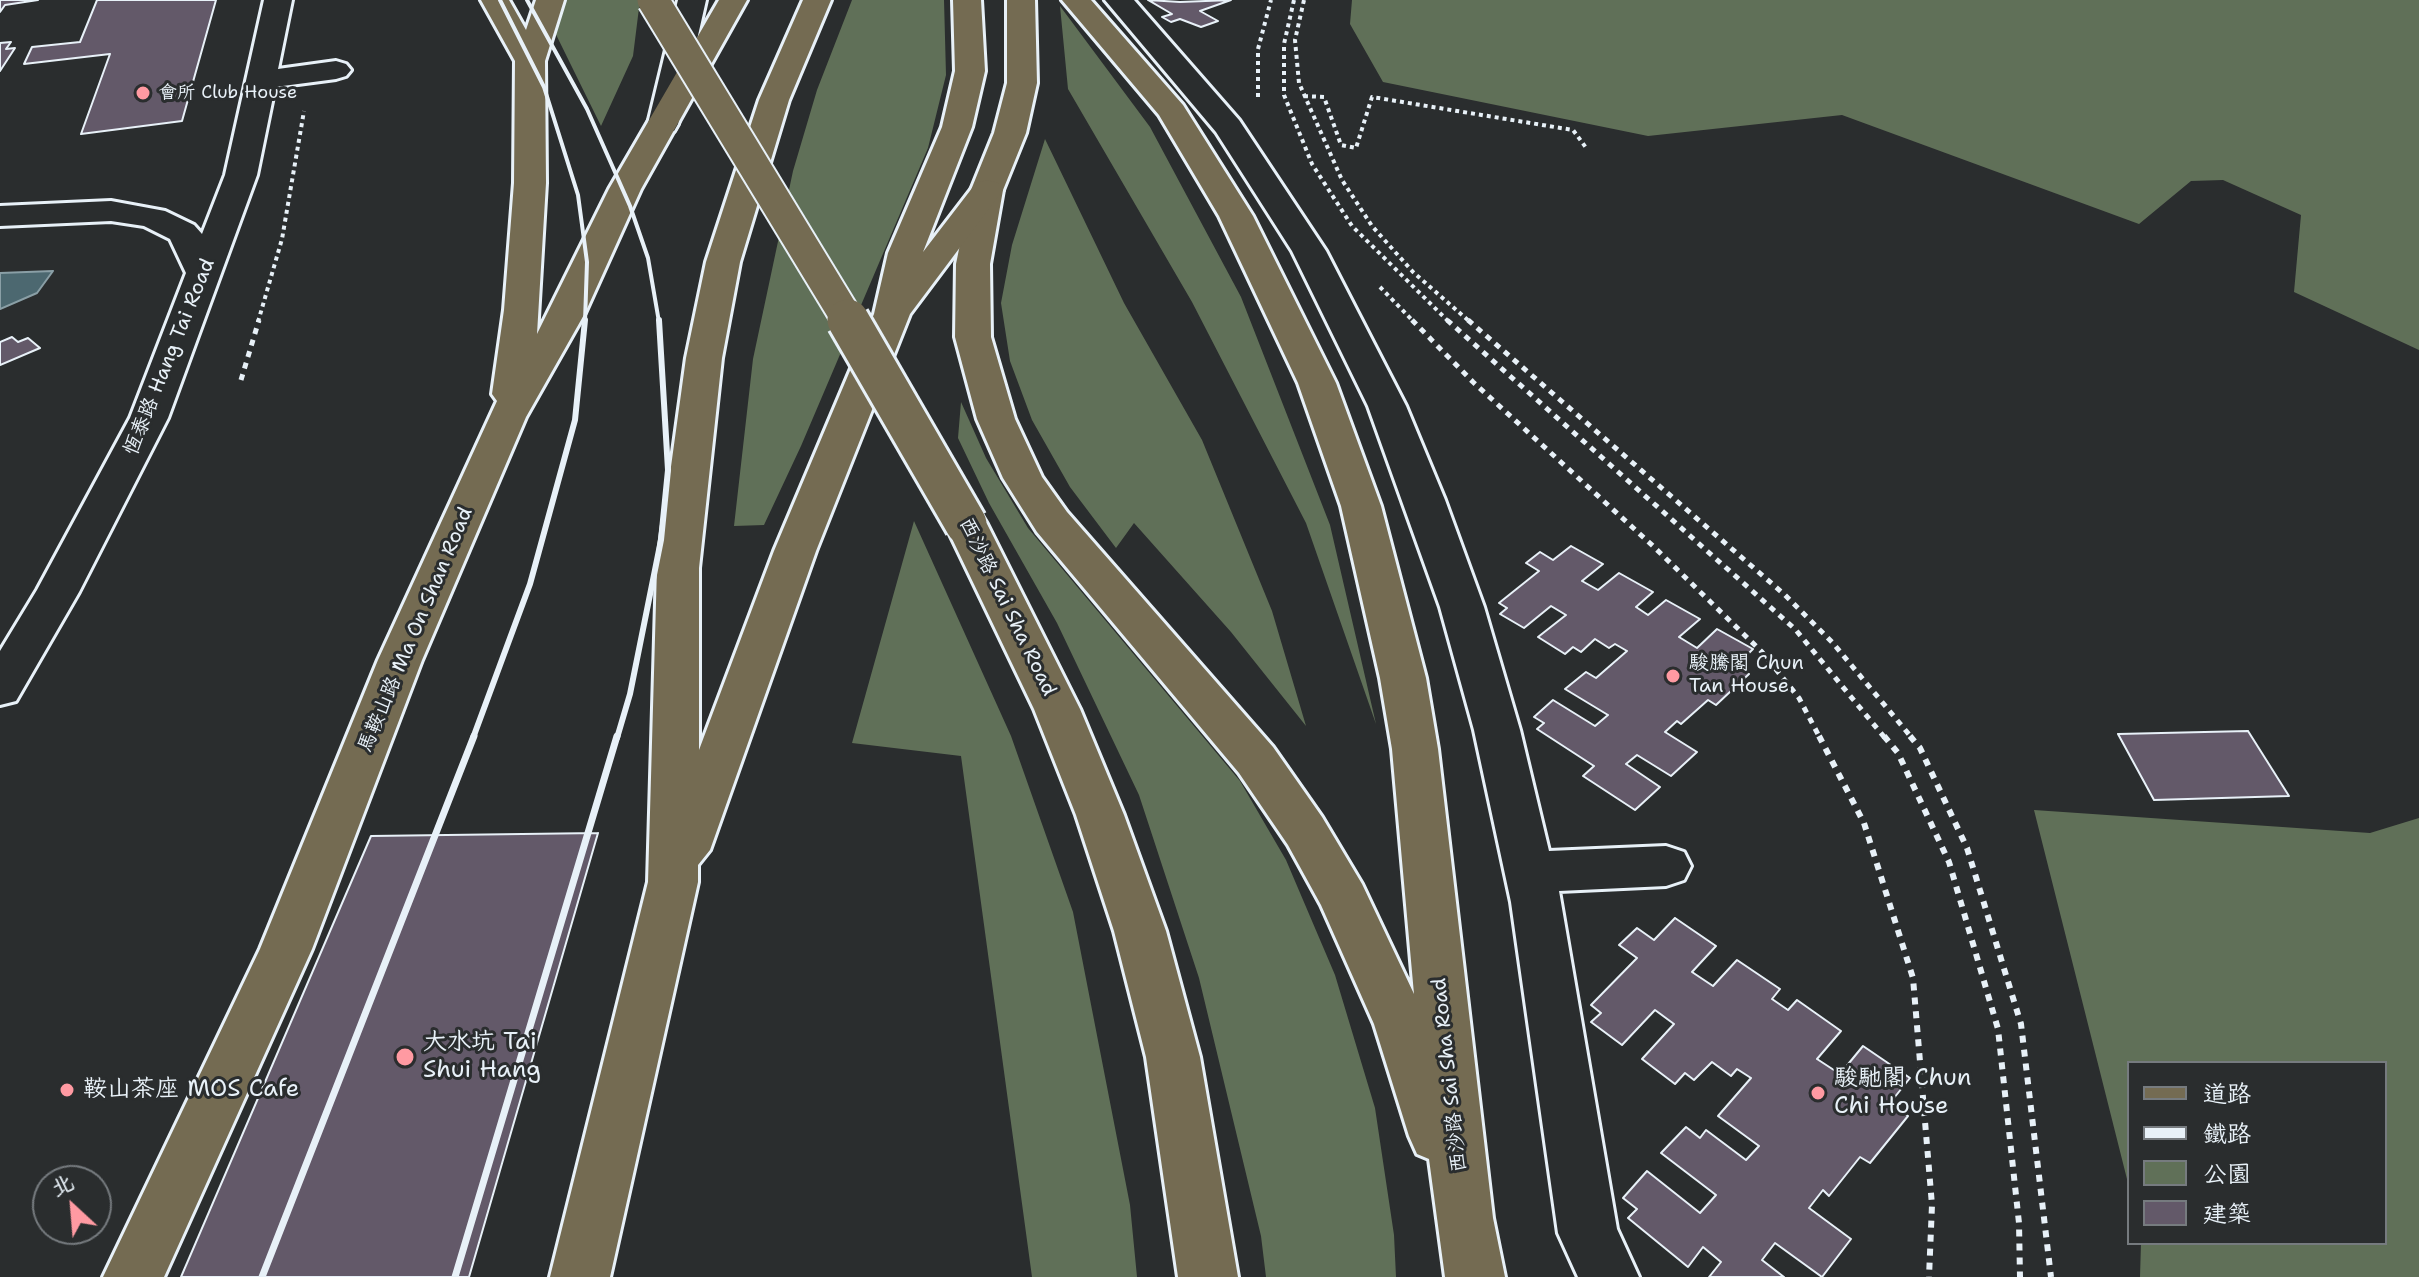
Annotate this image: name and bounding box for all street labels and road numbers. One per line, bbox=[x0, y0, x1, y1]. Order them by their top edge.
street label: 恆泰路 Hang Tai Road bbox=[120, 255, 220, 459]
street label: 馬鞍山路 Ma On Shan Road bbox=[353, 504, 479, 756]
street label: 西沙路 Sai Sha Road bbox=[953, 514, 1061, 700]
street label: 西沙路 Sai Sha Road bbox=[1428, 977, 1472, 1173]

